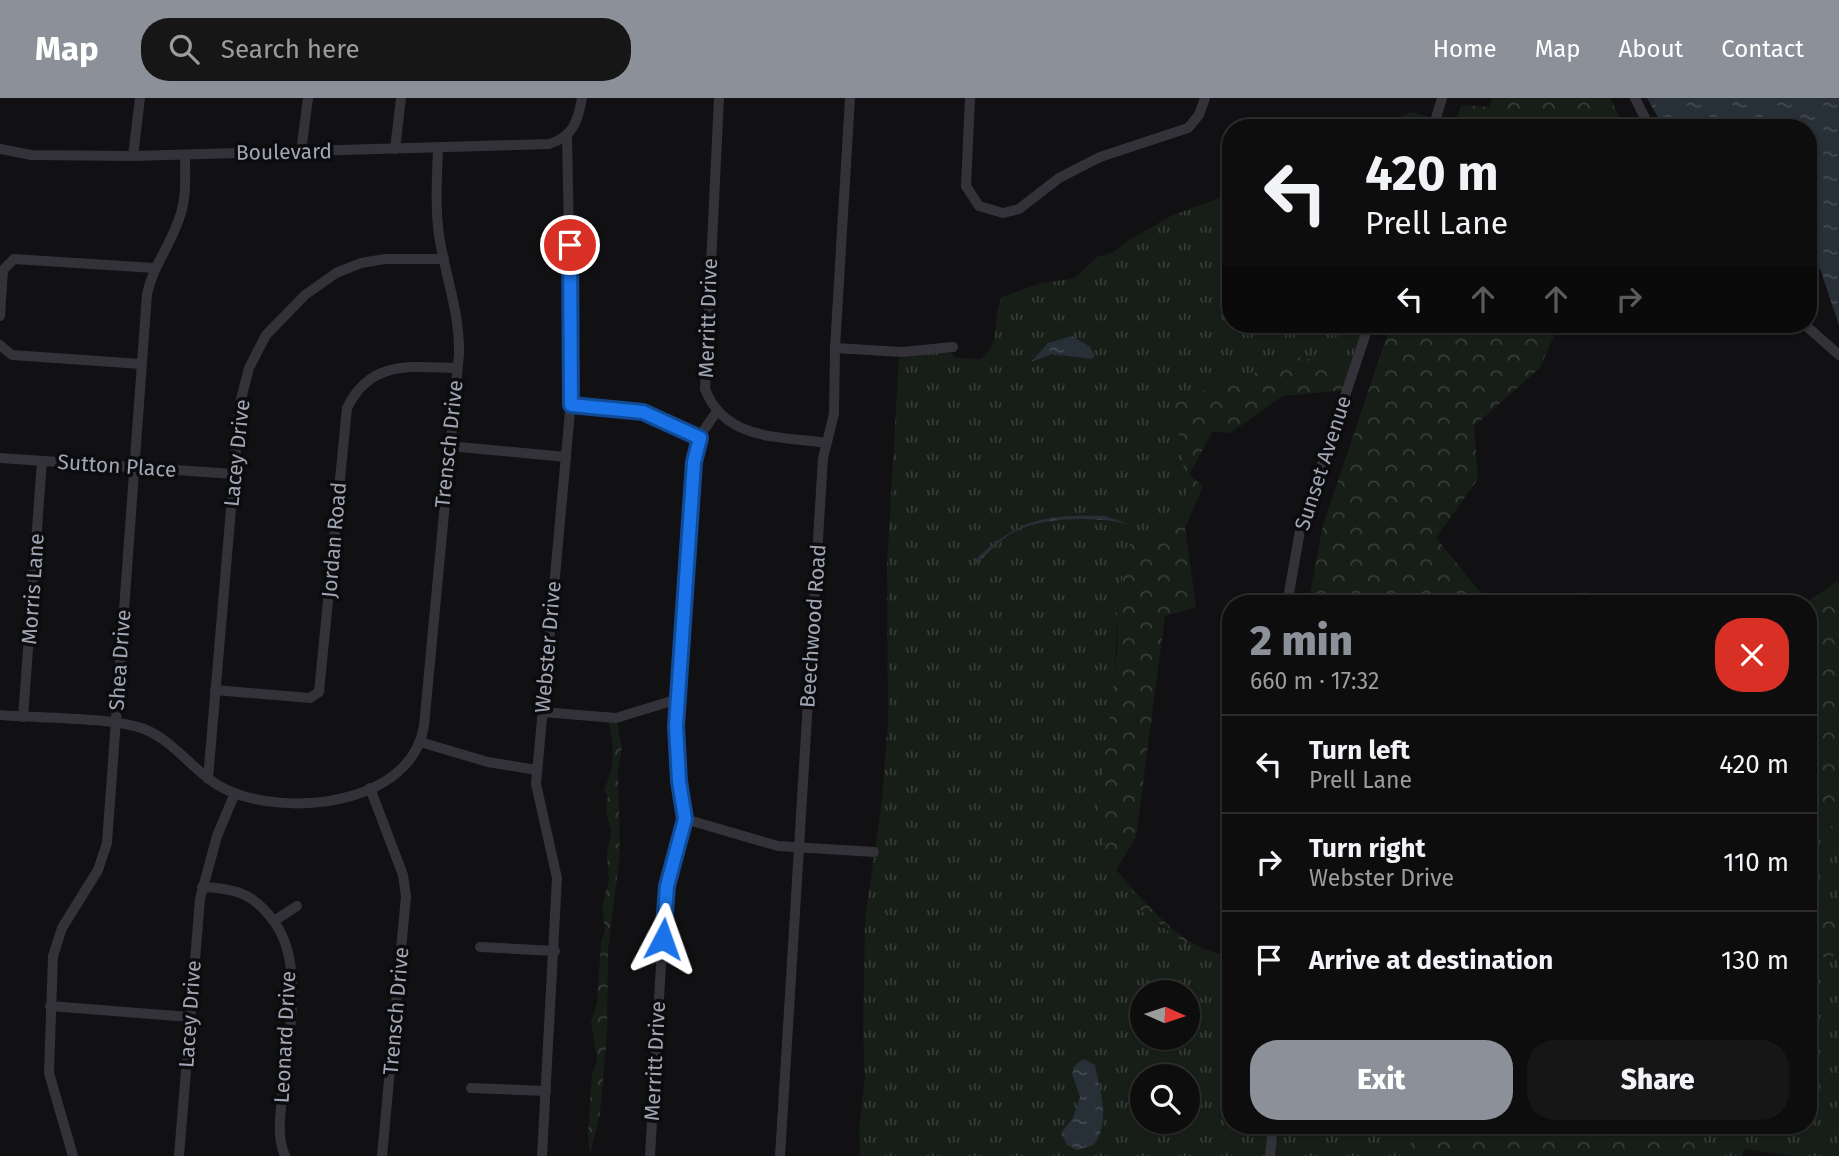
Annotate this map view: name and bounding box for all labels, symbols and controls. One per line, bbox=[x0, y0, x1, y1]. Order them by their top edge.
search box bbox=[141, 18, 631, 81]
text: Map bbox=[35, 29, 99, 69]
icon: search bbox=[165, 30, 203, 68]
text: Search here bbox=[221, 34, 360, 65]
text: Home bbox=[1433, 35, 1497, 63]
text: Map bbox=[1535, 35, 1581, 63]
text: About bbox=[1619, 35, 1683, 63]
text: Contact bbox=[1721, 35, 1804, 63]
street label: Boulevard bbox=[236, 138, 332, 166]
text: 420 m bbox=[1365, 144, 1499, 203]
icon: left bbox=[1250, 147, 1341, 238]
text: Prell Lane bbox=[1365, 204, 1508, 242]
pin bbox=[540, 215, 600, 275]
icon: arrive bbox=[551, 226, 589, 264]
street label: Merritt Drive bbox=[693, 258, 723, 378]
icon: left bbox=[1391, 280, 1429, 318]
icon: ahead bbox=[1464, 280, 1502, 318]
icon: ahead bbox=[1537, 280, 1575, 318]
icon: right bbox=[1610, 280, 1648, 318]
street label: Trensch Drive bbox=[429, 379, 469, 509]
street label: Sunset Avenue bbox=[1289, 392, 1357, 534]
street label: Lacey Drive bbox=[218, 398, 256, 508]
street label: Sutton Place bbox=[57, 449, 177, 483]
street label: Jordan Road bbox=[316, 481, 352, 599]
street label: Morris Lane bbox=[16, 532, 50, 646]
street label: Beechwood Road bbox=[794, 543, 832, 709]
street label: Webster Drive bbox=[529, 580, 567, 714]
street label: Shea Drive bbox=[104, 609, 136, 711]
text: 2 min bbox=[1250, 616, 1353, 666]
button: close bbox=[1715, 618, 1789, 692]
text: 660 m · 17:32 bbox=[1250, 667, 1379, 695]
text: Turn left bbox=[1309, 735, 1410, 766]
icon: left bbox=[1250, 745, 1288, 783]
text: 420 m bbox=[1719, 749, 1789, 780]
text: Prell Lane bbox=[1309, 766, 1412, 794]
text: Turn right bbox=[1309, 833, 1426, 864]
icon: right bbox=[1250, 843, 1288, 881]
text: 110 m bbox=[1723, 847, 1789, 878]
text: Webster Drive bbox=[1309, 864, 1454, 892]
position arrow bbox=[626, 902, 700, 976]
icon: arrive bbox=[1250, 941, 1288, 979]
text: Arrive at destination bbox=[1309, 945, 1553, 976]
text: 130 m bbox=[1721, 945, 1789, 976]
street label: Trensch Drive bbox=[377, 946, 415, 1076]
street label: Lacey Drive bbox=[173, 959, 207, 1069]
street label: Leonard Drive bbox=[269, 970, 301, 1104]
north arrow bbox=[1130, 980, 1200, 1050]
map controls bbox=[1130, 980, 1200, 1134]
street label: Merritt Drive bbox=[639, 1000, 671, 1122]
button: Exit bbox=[1250, 1040, 1513, 1120]
button: Share bbox=[1527, 1040, 1789, 1120]
button: search bbox=[1130, 1064, 1200, 1134]

